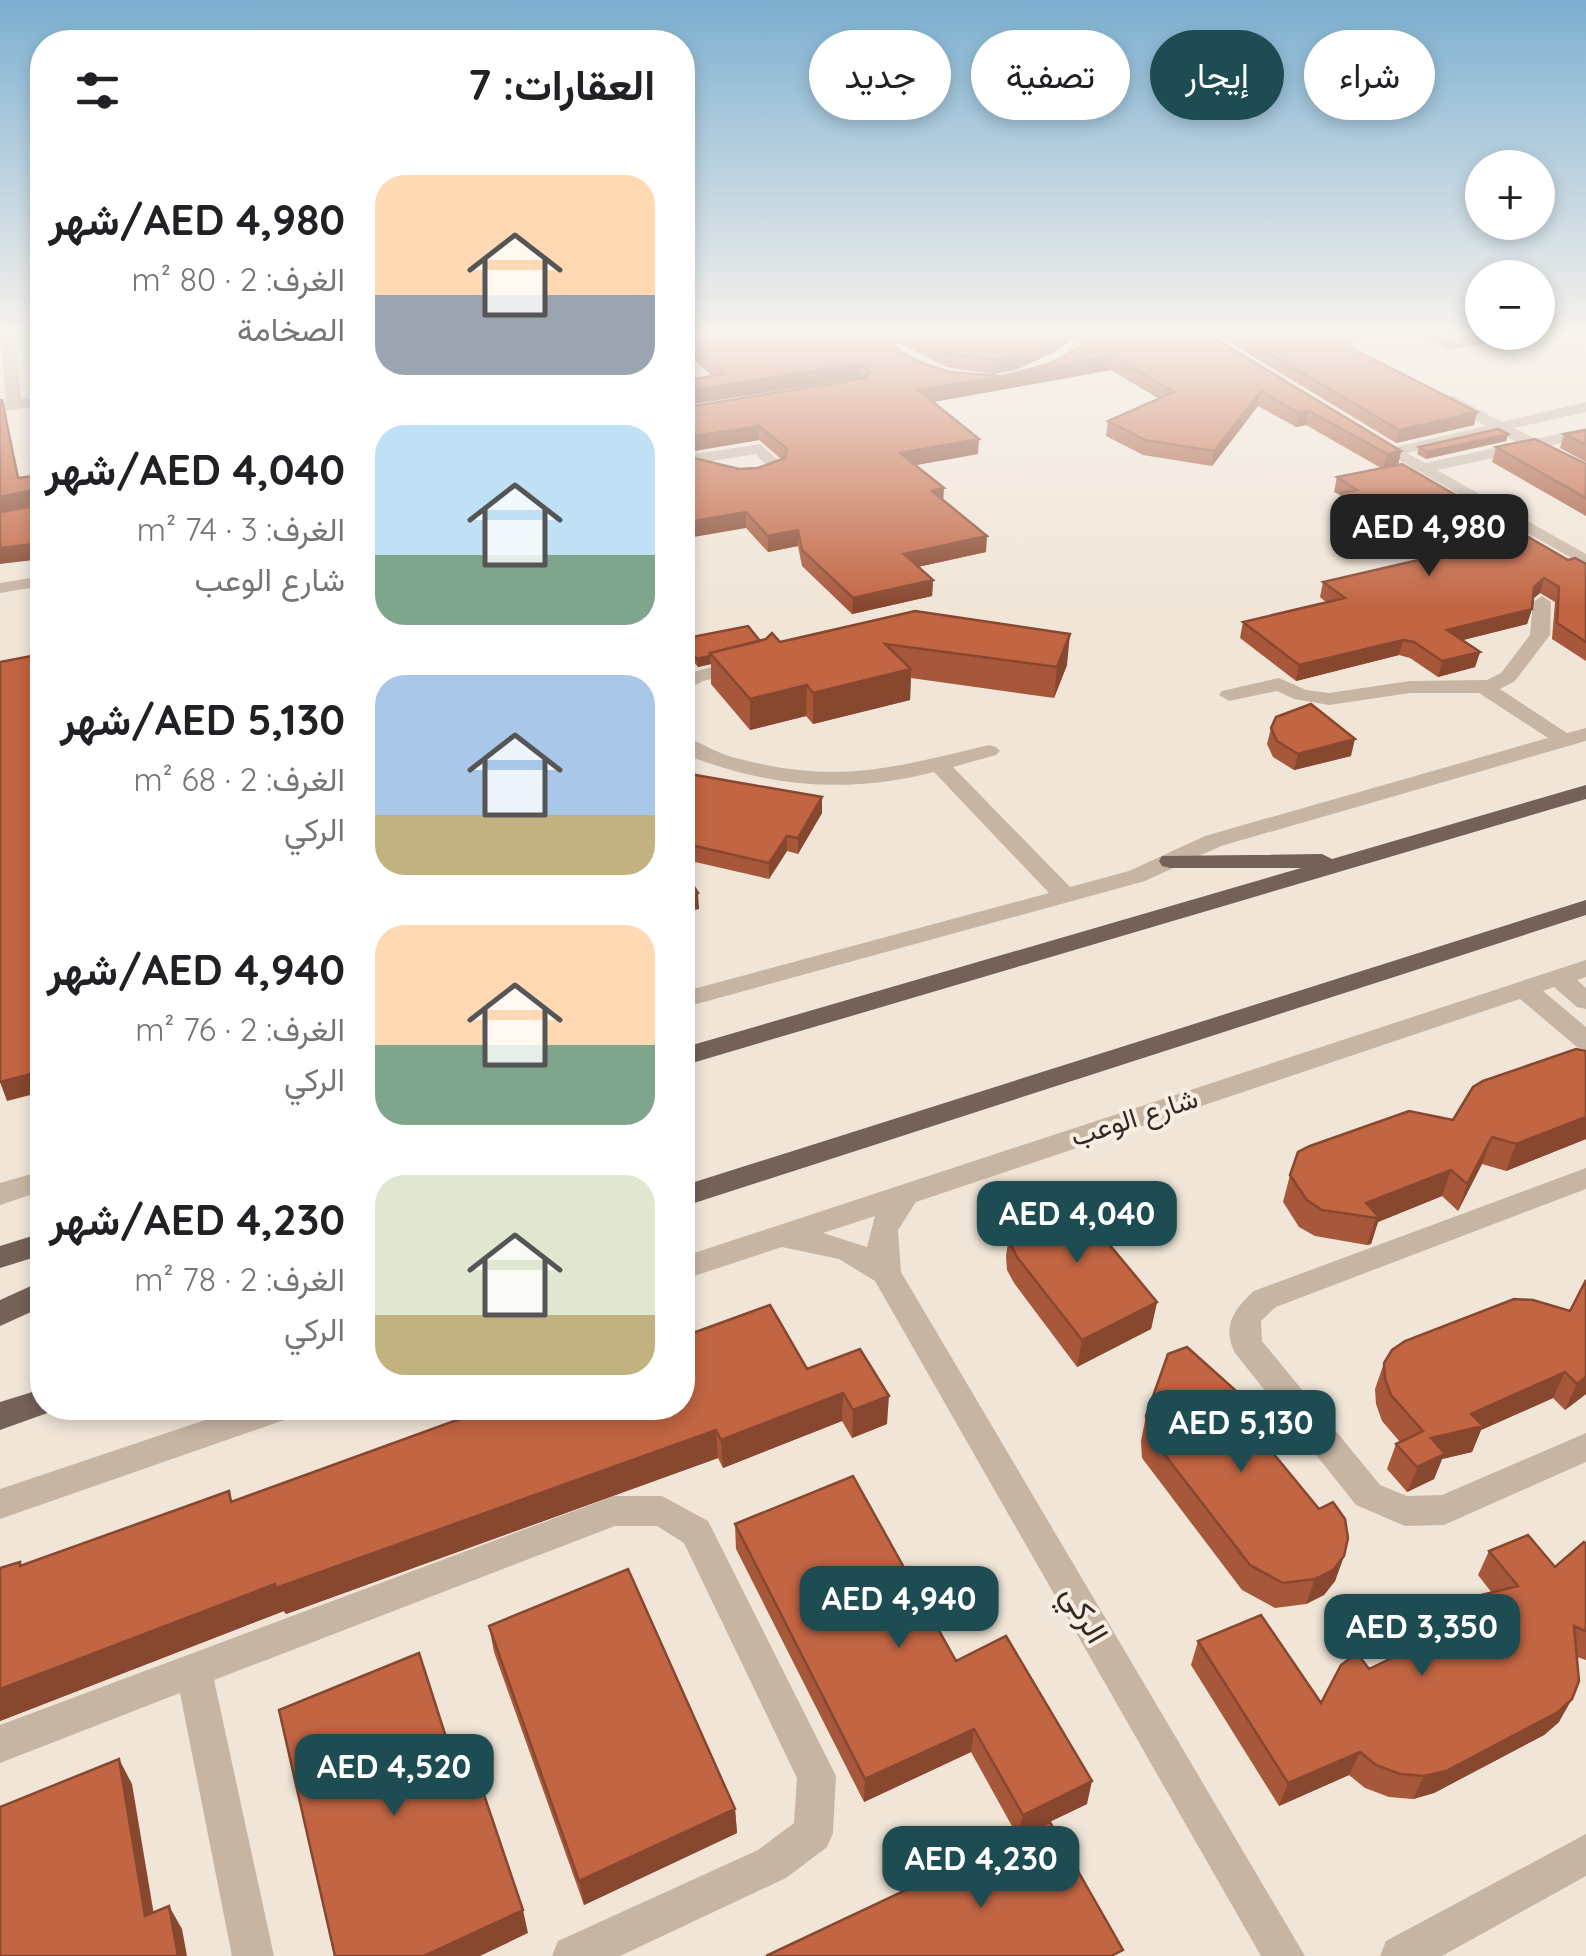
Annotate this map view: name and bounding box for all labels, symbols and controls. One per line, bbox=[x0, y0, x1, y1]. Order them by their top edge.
chip: جديد bbox=[809, 30, 951, 120]
chip: تصفية bbox=[971, 30, 1130, 120]
chip: إيجار bbox=[1150, 30, 1284, 120]
chip: شراء bbox=[1304, 30, 1435, 120]
text: العقارات: 7 bbox=[468, 58, 655, 111]
icon: filters bbox=[70, 63, 125, 118]
map controls bbox=[1465, 150, 1555, 350]
button: + bbox=[1465, 150, 1555, 240]
text: AED 4,980/شهر bbox=[48, 193, 345, 246]
icon: home bbox=[455, 215, 575, 335]
text: الغرف: 2 · 80 m² bbox=[132, 259, 345, 299]
button: − bbox=[1465, 260, 1555, 350]
text: الصخامة bbox=[237, 309, 345, 349]
text: AED 4,040/شهر bbox=[45, 443, 345, 496]
icon: home bbox=[455, 465, 575, 585]
pin: AED 4,980 bbox=[1315, 494, 1543, 579]
text: AED 4,980 bbox=[1352, 506, 1506, 546]
text: الغرف: 3 · 74 m² bbox=[137, 509, 345, 549]
text: شارع الوعب bbox=[195, 559, 345, 599]
text: AED 5,130/شهر bbox=[60, 693, 345, 746]
icon: home bbox=[455, 715, 575, 835]
text: الغرف: 2 · 68 m² bbox=[133, 759, 345, 799]
text: الركي bbox=[284, 809, 345, 849]
text: AED 4,940/شهر bbox=[47, 943, 345, 996]
icon: home bbox=[455, 965, 575, 1085]
text: الغرف: 2 · 76 m² bbox=[135, 1009, 345, 1049]
text: الركي bbox=[284, 1059, 345, 1099]
street label: شارع الوعب bbox=[1066, 1080, 1202, 1155]
pin: AED 4,040 bbox=[963, 1181, 1191, 1266]
text: AED 4,230/شهر bbox=[49, 1193, 345, 1246]
text: AED 4,040 bbox=[999, 1193, 1155, 1233]
icon: home bbox=[455, 1215, 575, 1335]
text: الغرف: 2 · 78 m² bbox=[134, 1259, 345, 1299]
text: الركي bbox=[284, 1309, 345, 1349]
pin: AED 5,130 bbox=[1127, 1390, 1355, 1475]
text: AED 5,130 bbox=[1169, 1402, 1313, 1442]
pin: AED 4,940 bbox=[785, 1566, 1013, 1651]
street label: الركي bbox=[1047, 1577, 1118, 1653]
text: AED 4,940 bbox=[822, 1578, 976, 1618]
pin: AED 3,350 bbox=[1308, 1594, 1536, 1679]
text: AED 3,350 bbox=[1346, 1606, 1498, 1646]
pin: AED 4,520 bbox=[280, 1734, 508, 1819]
text: AED 4,520 bbox=[317, 1746, 471, 1786]
pin: AED 4,230 bbox=[867, 1826, 1095, 1911]
text: AED 4,230 bbox=[904, 1838, 1058, 1878]

